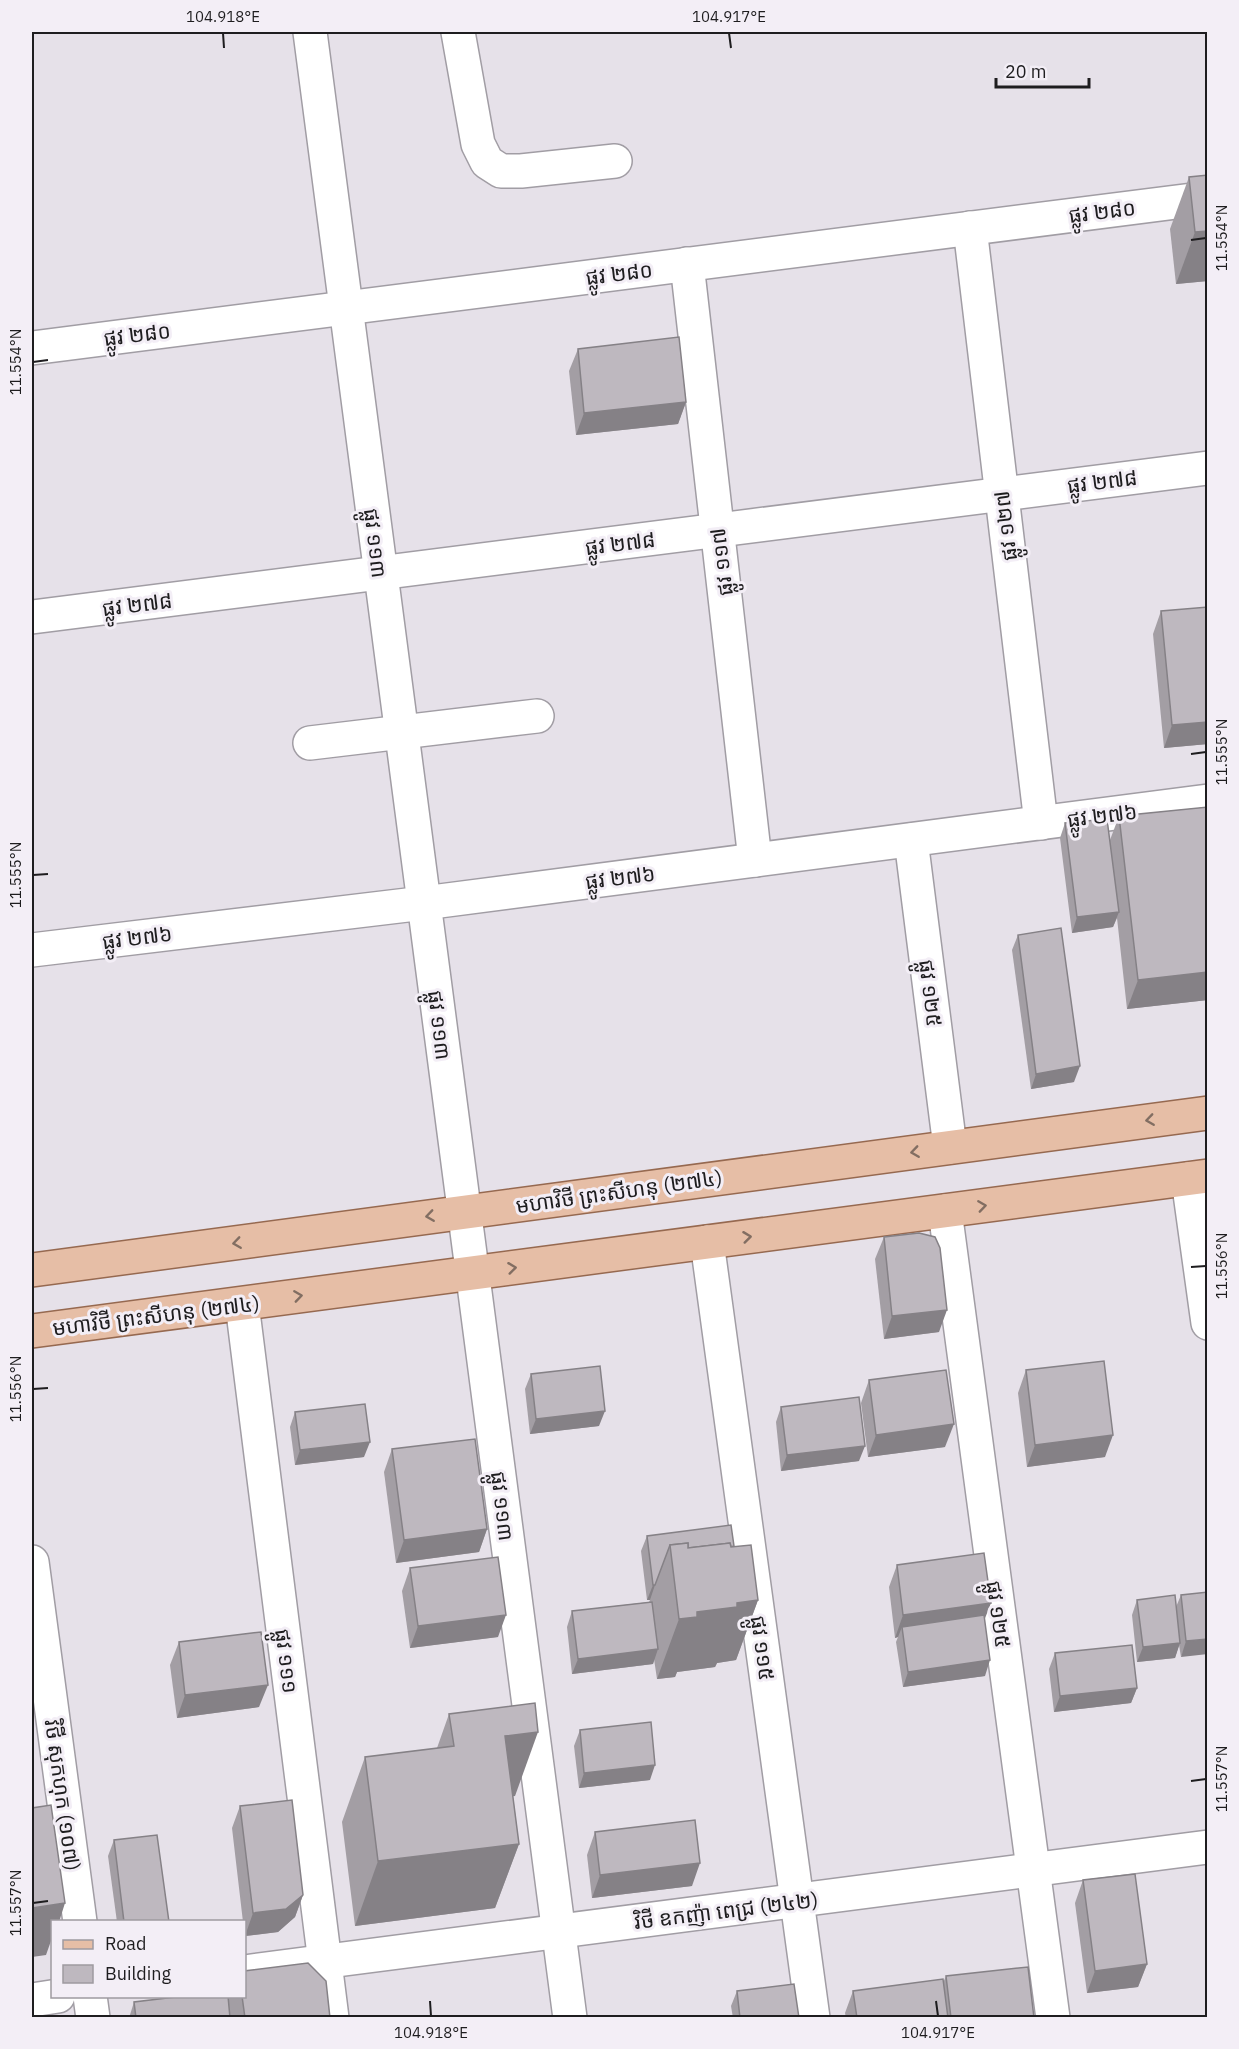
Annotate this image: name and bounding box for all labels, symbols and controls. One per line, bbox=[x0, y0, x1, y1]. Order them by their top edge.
text: 104.918°E bbox=[186, 7, 260, 26]
text: 104.917°E bbox=[692, 7, 766, 26]
scale bar bbox=[996, 51, 1089, 89]
text: 20 m bbox=[1005, 60, 1047, 83]
street label: ផ្លូវ ២៨០ bbox=[1067, 193, 1138, 235]
text: 11.554°N bbox=[1212, 205, 1231, 271]
street label: ផ្លូវ ២៨០ bbox=[584, 255, 655, 297]
street label: ផ្លូវ ២៨០ bbox=[102, 316, 173, 358]
text: 11.554°N bbox=[6, 329, 25, 395]
street label: ផ្លូវ ២៧៨ bbox=[1065, 463, 1140, 505]
street label: ផ្លូវ ១២៧ bbox=[987, 488, 1029, 563]
street label: ផ្លូវ ១១៣ bbox=[352, 507, 394, 580]
street label: ផ្លូវ ២៧៨ bbox=[583, 525, 658, 567]
street label: ផ្លូវ ១១៧ bbox=[703, 526, 745, 598]
street label: ផ្លូវ ២៧៨ bbox=[100, 586, 175, 628]
text: 11.555°N bbox=[1212, 719, 1231, 785]
street label: ផ្លូវ ២៧៦ bbox=[1065, 797, 1140, 839]
text: 11.555°N bbox=[6, 842, 25, 908]
street label: ផ្លូវ ២៧៦ bbox=[583, 859, 658, 901]
street label: ផ្លូវ ២៧៦ bbox=[100, 919, 175, 961]
street label: ផ្លូវ ១២៥ bbox=[907, 958, 949, 1029]
street label: ផ្លូវ ១១៣ bbox=[416, 989, 458, 1062]
one-way arrow bbox=[1145, 1114, 1154, 1126]
one-way arrow bbox=[910, 1145, 919, 1157]
street label: មហាវិថី ព្រះសីហនុ (២៧៤) bbox=[514, 1163, 724, 1220]
one-way arrow bbox=[977, 1201, 986, 1213]
one-way arrow bbox=[425, 1210, 434, 1222]
one-way arrow bbox=[742, 1231, 751, 1244]
text: 11.556°N bbox=[1212, 1233, 1231, 1299]
one-way arrow bbox=[232, 1236, 241, 1248]
one-way arrow bbox=[507, 1262, 516, 1274]
street label: មហាវិថី ព្រះសីហនុ (២៧៤) bbox=[51, 1288, 261, 1342]
one-way arrow bbox=[293, 1291, 302, 1303]
text: 11.556°N bbox=[6, 1356, 25, 1422]
street label: ផ្លូវ ១១៣ bbox=[479, 1470, 521, 1543]
street label: ផ្លូវ ១២៥ bbox=[974, 1579, 1018, 1650]
street label: ផ្លូវ ១១៥ bbox=[738, 1614, 781, 1683]
street label: ផ្លូវ ១១១ bbox=[263, 1627, 305, 1696]
street label: វិថី សុកហុក (១០៧) bbox=[38, 1717, 88, 1873]
text: 11.557°N bbox=[1212, 1746, 1231, 1812]
text: 11.557°N bbox=[6, 1870, 25, 1936]
street label: វិថី ឧកញ៉ា ពេជ្រ (២៤២) bbox=[631, 1885, 820, 1935]
legend bbox=[51, 1920, 246, 1998]
text: Road bbox=[105, 1932, 146, 1955]
text: Building bbox=[105, 1962, 172, 1985]
text: 104.918°E bbox=[394, 2023, 468, 2042]
text: 104.917°E bbox=[901, 2023, 975, 2042]

